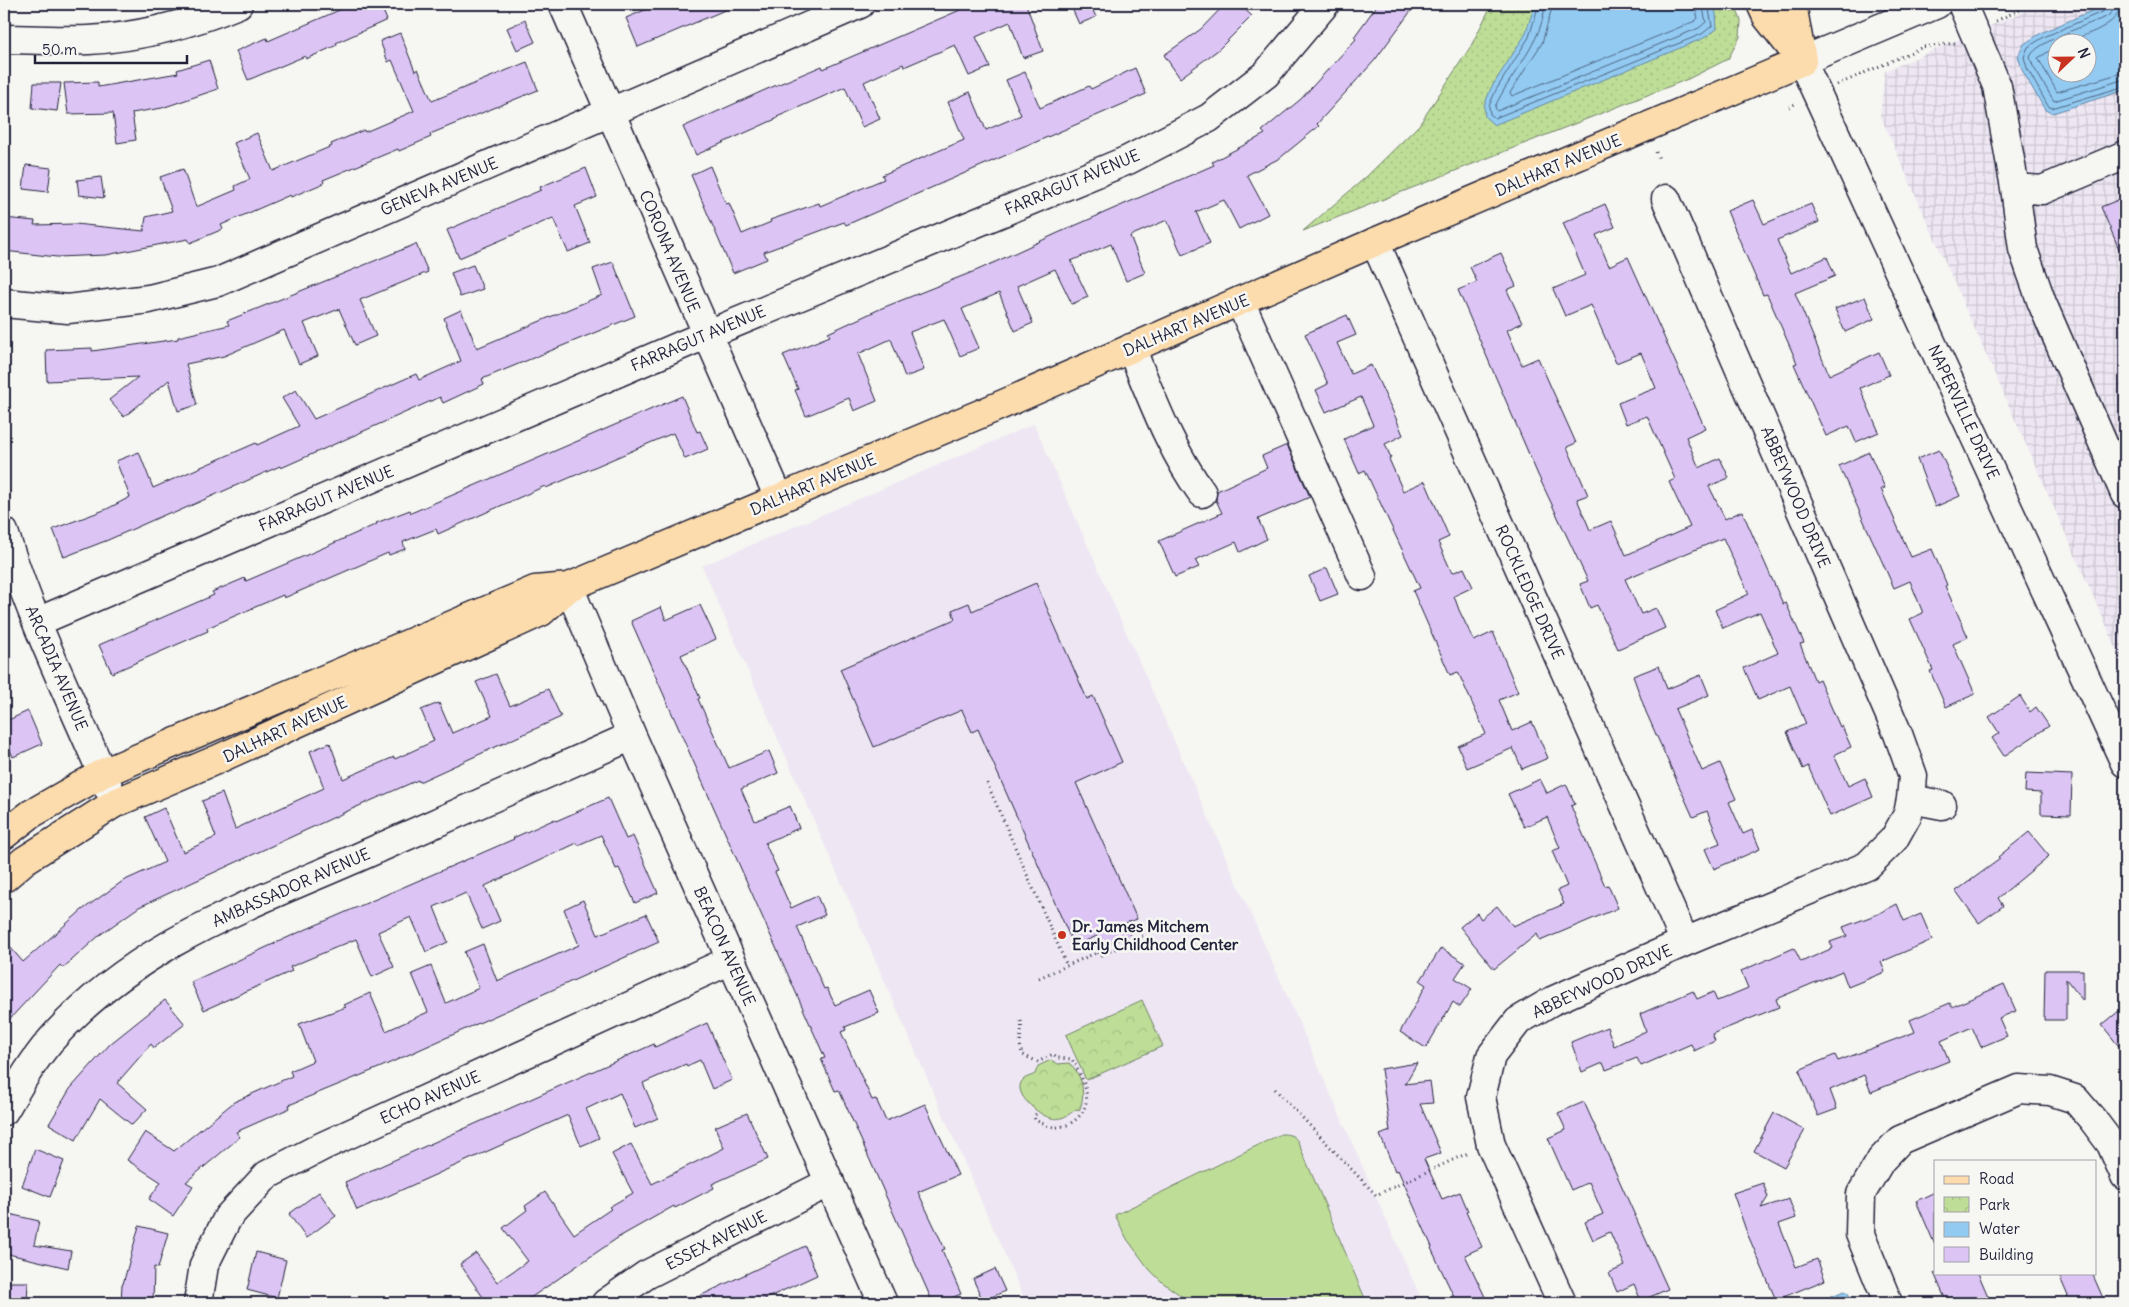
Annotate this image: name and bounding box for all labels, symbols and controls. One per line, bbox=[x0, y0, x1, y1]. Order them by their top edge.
scale bar bbox=[35, 32, 188, 64]
north arrow bbox=[2046, 32, 2096, 82]
text: 50 m bbox=[42, 40, 77, 59]
text: N bbox=[2074, 45, 2094, 61]
street label: DALHART AVENUE bbox=[1492, 129, 1624, 201]
street label: FARRAGUT AVENUE bbox=[1002, 145, 1142, 219]
street label: GENEVA AVENUE bbox=[377, 152, 501, 220]
street label: CORONA AVENUE bbox=[635, 187, 705, 315]
street label: DALHART AVENUE bbox=[1120, 289, 1252, 361]
street label: FARRAGUT AVENUE bbox=[628, 301, 768, 375]
street label: NAPERVILLE DRIVE bbox=[1924, 342, 2004, 482]
street label: ABBEYWOOD DRIVE bbox=[1757, 423, 1835, 571]
street label: DALHART AVENUE bbox=[747, 448, 879, 520]
street label: FARRAGUT AVENUE bbox=[256, 461, 396, 535]
street label: ROCKLEDGE DRIVE bbox=[1491, 522, 1569, 662]
street label: ARCADIA AVENUE bbox=[22, 602, 92, 734]
street label: DALHART AVENUE bbox=[220, 691, 350, 767]
street label: AMBASSADOR AVENUE bbox=[209, 843, 373, 931]
street label: BEACON AVENUE bbox=[690, 883, 760, 1009]
place label: Dr. James Mitchem Early Childhood Center bbox=[1072, 916, 1239, 955]
marker: Dr. James Mitchem Early Childhood Center bbox=[1056, 929, 1068, 941]
street label: ABBEYWOOD DRIVE bbox=[1529, 940, 1675, 1022]
street label: ECHO AVENUE bbox=[377, 1066, 483, 1128]
legend bbox=[1934, 1160, 2096, 1274]
text: Road bbox=[1979, 1169, 2014, 1188]
text: Park bbox=[1979, 1195, 2010, 1214]
street label: ESSEX AVENUE bbox=[662, 1206, 770, 1274]
text: Water bbox=[1979, 1219, 2020, 1238]
text: Building bbox=[1979, 1245, 2034, 1264]

